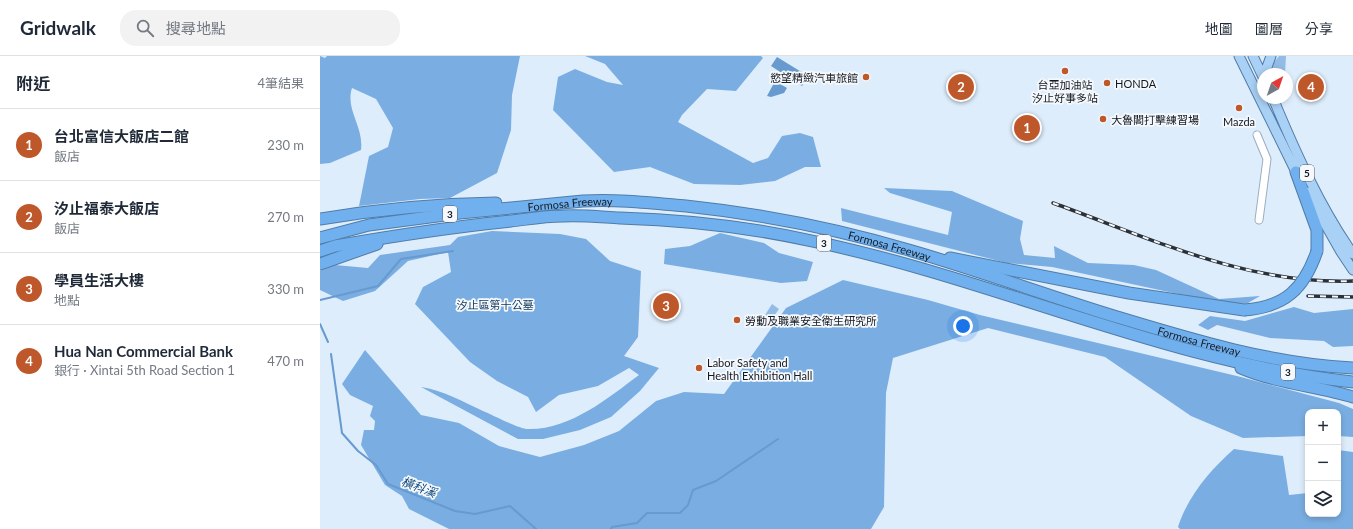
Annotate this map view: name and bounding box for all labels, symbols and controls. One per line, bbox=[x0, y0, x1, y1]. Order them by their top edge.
search box bbox=[120, 10, 400, 46]
text: Gridwalk bbox=[20, 16, 96, 39]
icon: search bbox=[134, 17, 156, 39]
text: 搜尋地點 bbox=[166, 19, 226, 37]
text: 地圖 bbox=[1205, 20, 1233, 37]
text: 圖層 bbox=[1255, 20, 1283, 37]
text: 分享 bbox=[1305, 20, 1333, 37]
marker: 台亞加油站 汐止好事多站 bbox=[1060, 66, 1070, 76]
north arrow bbox=[1257, 68, 1293, 104]
place label: 慾望精緻汽車旅館 bbox=[770, 71, 858, 84]
marker: 慾望精緻汽車旅館 bbox=[861, 72, 871, 82]
pin: 2 bbox=[948, 72, 974, 102]
pin: 4 bbox=[1298, 72, 1324, 102]
text: 附近 bbox=[16, 73, 50, 94]
text: 4筆結果 bbox=[257, 75, 304, 91]
place label: HONDA bbox=[1115, 77, 1157, 90]
place label: 台亞加油站 汐止好事多站 bbox=[1032, 78, 1098, 104]
marker: HONDA bbox=[1102, 78, 1112, 88]
marker: Mazda bbox=[1234, 103, 1244, 113]
pin: 1 bbox=[1014, 113, 1040, 143]
place label: 大魯閣打擊練習場 bbox=[1111, 113, 1199, 126]
marker: 大魯閣打擊練習場 bbox=[1098, 114, 1108, 124]
place label: Mazda bbox=[1223, 115, 1255, 128]
text: 台北富信大飯店二館 bbox=[54, 127, 189, 145]
text: 1 bbox=[25, 137, 33, 153]
text: 230 m bbox=[267, 137, 304, 153]
text: 飯店 bbox=[54, 148, 80, 164]
road number: 5 bbox=[1300, 165, 1314, 181]
street label: Formosa Freeway bbox=[527, 194, 613, 213]
text: 汐止福泰大飯店 bbox=[54, 199, 159, 217]
road number: 3 bbox=[443, 206, 457, 222]
text: 2 bbox=[25, 209, 33, 225]
text: 270 m bbox=[267, 209, 304, 225]
text: 飯店 bbox=[54, 220, 80, 236]
street label: Formosa Freeway bbox=[847, 228, 933, 263]
road number: 3 bbox=[817, 235, 831, 251]
text: 學員生活大樓 bbox=[54, 271, 144, 289]
text: 3 bbox=[25, 281, 33, 297]
text: 330 m bbox=[267, 281, 304, 297]
pin: 3 bbox=[653, 291, 679, 321]
text: 地點 bbox=[54, 292, 80, 308]
park label: 汐止區第十公墓 bbox=[457, 298, 534, 311]
place label: 勞動及職業安全衛生研究所 bbox=[745, 314, 877, 327]
marker: 勞動及職業安全衛生研究所 bbox=[732, 315, 742, 325]
your location bbox=[953, 316, 973, 336]
street label: Formosa Freeway bbox=[1156, 323, 1242, 358]
text: Hua Nan Commercial Bank bbox=[54, 342, 233, 360]
text: 4 bbox=[25, 353, 33, 369]
text: 470 m bbox=[267, 353, 304, 369]
place label: Labor Safety and Health Exhibition Hall bbox=[707, 356, 812, 382]
text: 銀行 · Xintai 5th Road Section 1 bbox=[54, 362, 235, 378]
marker: Labor Safety and Health Exhibition Hall bbox=[694, 363, 704, 373]
road number: 3 bbox=[1281, 364, 1295, 380]
map controls bbox=[1305, 409, 1341, 517]
button: + bbox=[1305, 409, 1341, 445]
button: − bbox=[1305, 445, 1341, 481]
water label: 橫科溪 bbox=[400, 474, 440, 501]
button: layers bbox=[1305, 481, 1341, 517]

